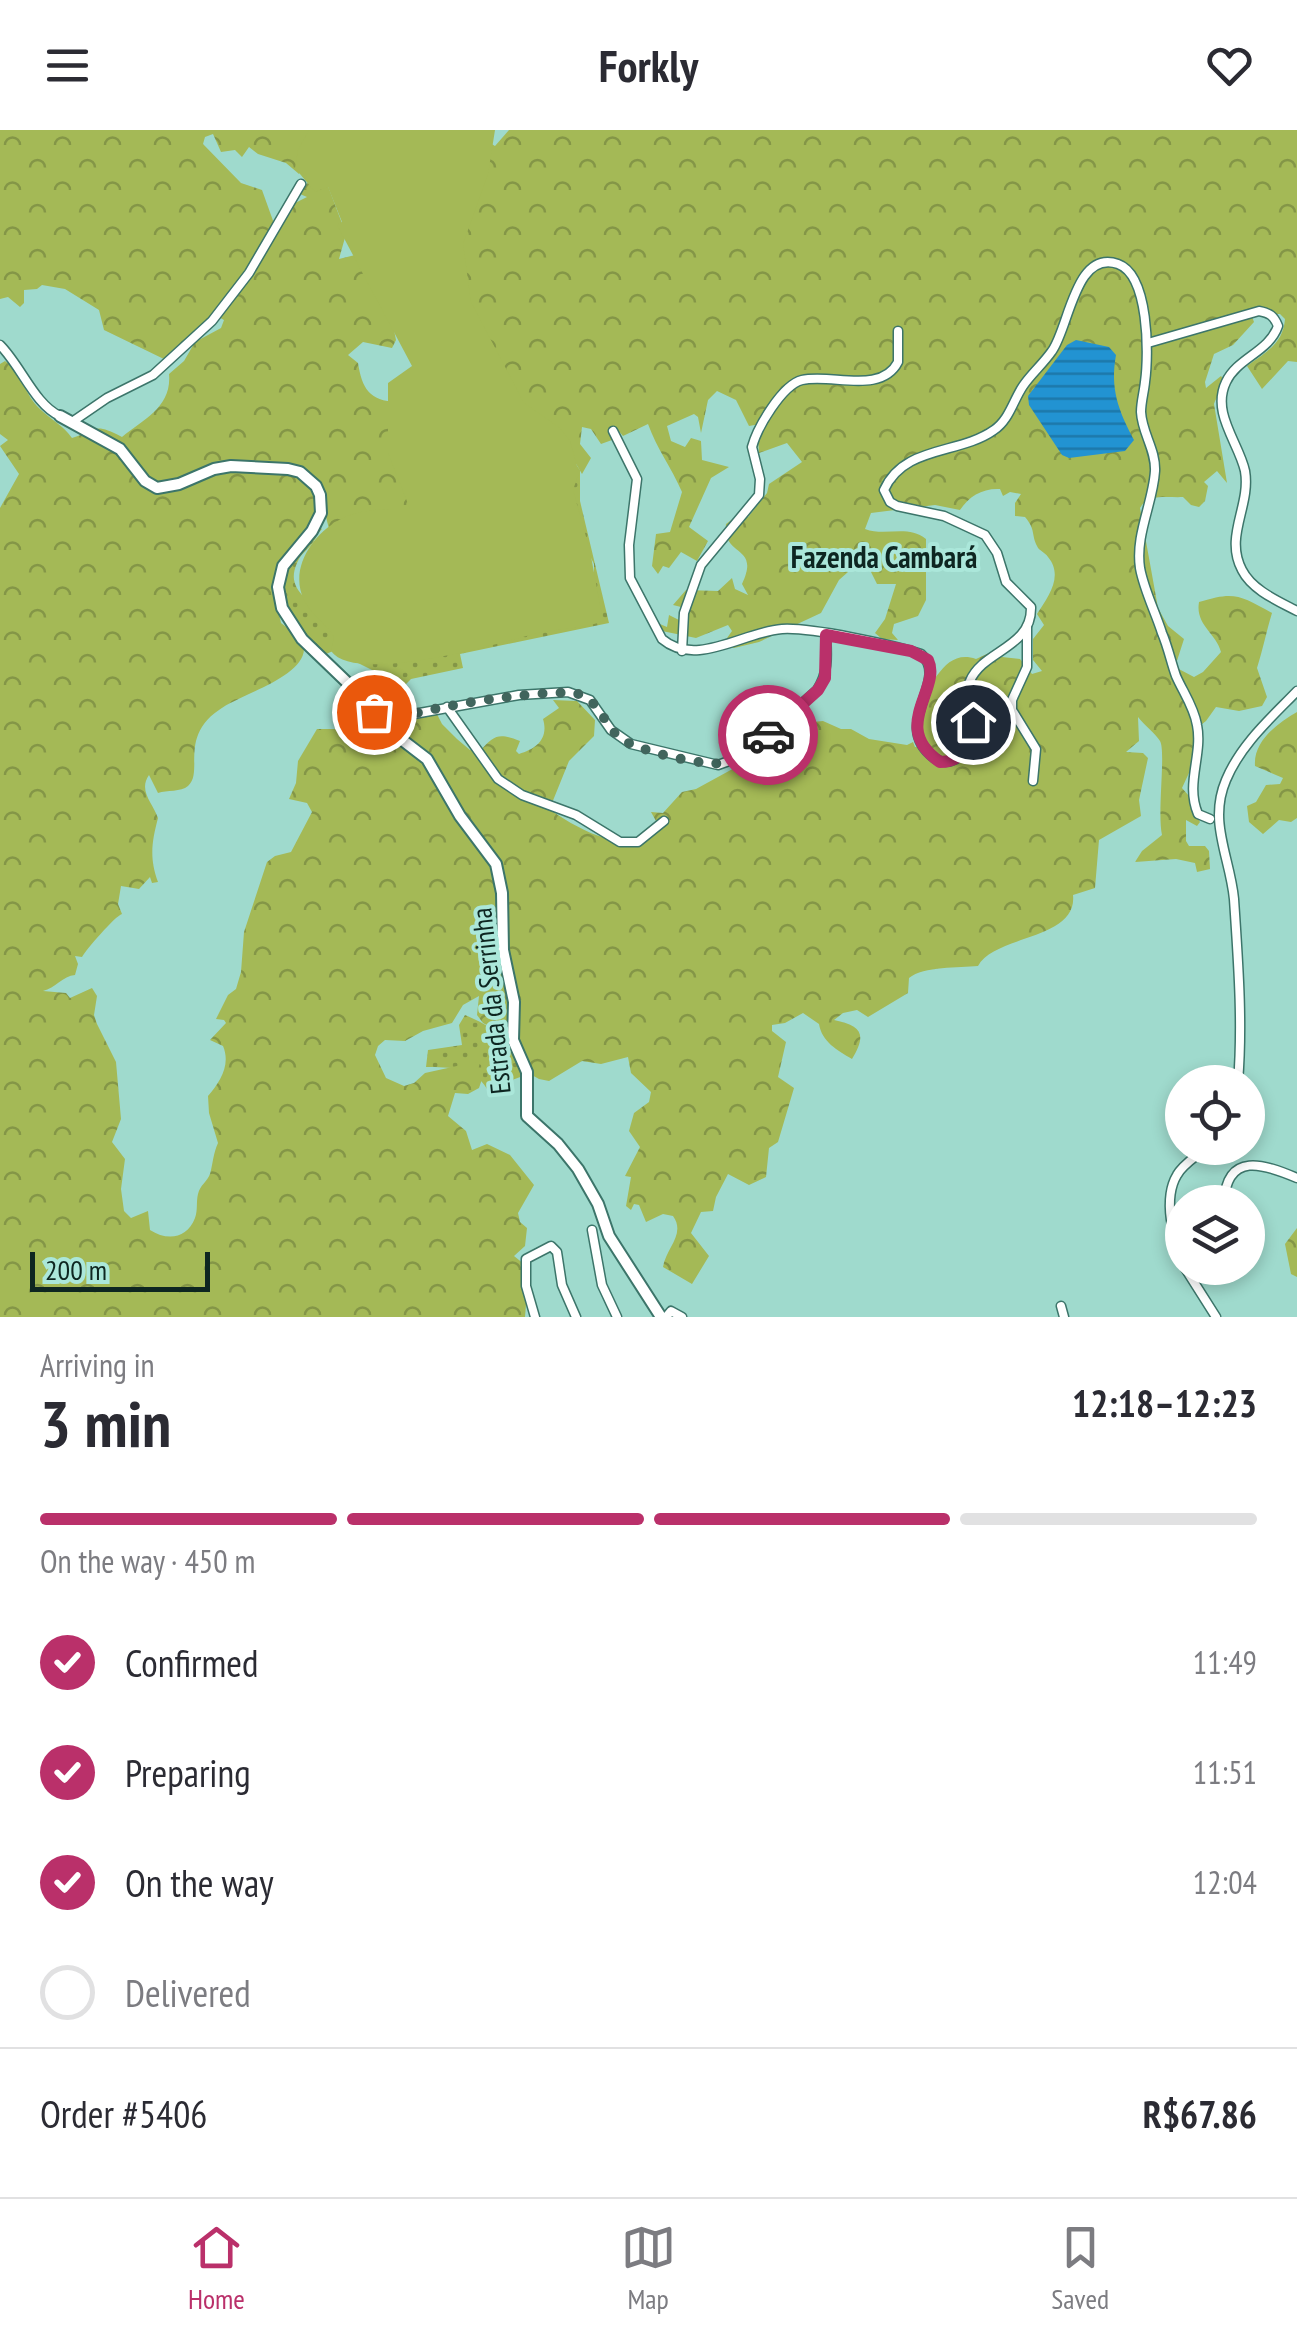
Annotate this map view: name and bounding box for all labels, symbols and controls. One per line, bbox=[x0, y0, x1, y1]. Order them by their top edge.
text: Forkly bbox=[599, 36, 698, 94]
icon: menu bbox=[40, 38, 95, 93]
icon: heart bbox=[1202, 38, 1257, 93]
district label: Fazenda Cambará bbox=[791, 537, 977, 576]
pin bbox=[332, 670, 417, 755]
pin bbox=[931, 680, 1016, 765]
icon: bag bbox=[347, 685, 402, 740]
courier bbox=[718, 685, 818, 785]
icon: home bbox=[946, 695, 1001, 750]
icon: car bbox=[741, 708, 796, 763]
street label: Estrada da Serrinha bbox=[462, 906, 519, 1096]
map controls bbox=[1165, 1065, 1265, 1285]
button: locate bbox=[1165, 1065, 1265, 1165]
button: layers bbox=[1165, 1185, 1265, 1285]
scale bar bbox=[30, 1247, 210, 1292]
text: 200 m bbox=[45, 1251, 107, 1288]
text: Arriving in bbox=[40, 1344, 155, 1386]
text: 12:18–12:23 bbox=[1072, 1378, 1257, 1427]
text: 3 min bbox=[40, 1381, 171, 1465]
text: On the way · 450 m bbox=[40, 1540, 255, 1582]
icon: check bbox=[40, 1635, 95, 1690]
text: Confirmed bbox=[125, 1638, 258, 1687]
text: 11:49 bbox=[1193, 1641, 1257, 1683]
icon: check bbox=[40, 1745, 95, 1800]
text: Preparing bbox=[125, 1748, 251, 1797]
text: 11:51 bbox=[1193, 1751, 1257, 1793]
icon: check bbox=[40, 1855, 95, 1910]
text: On the way bbox=[125, 1858, 273, 1907]
text: 12:04 bbox=[1193, 1861, 1257, 1903]
text: Delivered bbox=[125, 1968, 251, 2017]
text: Order #5406 bbox=[40, 2089, 207, 2138]
text: R$67.86 bbox=[1143, 2089, 1257, 2138]
tab: Home bbox=[188, 2220, 245, 2317]
tab: Map bbox=[621, 2220, 676, 2317]
tab: Saved bbox=[1051, 2220, 1109, 2317]

